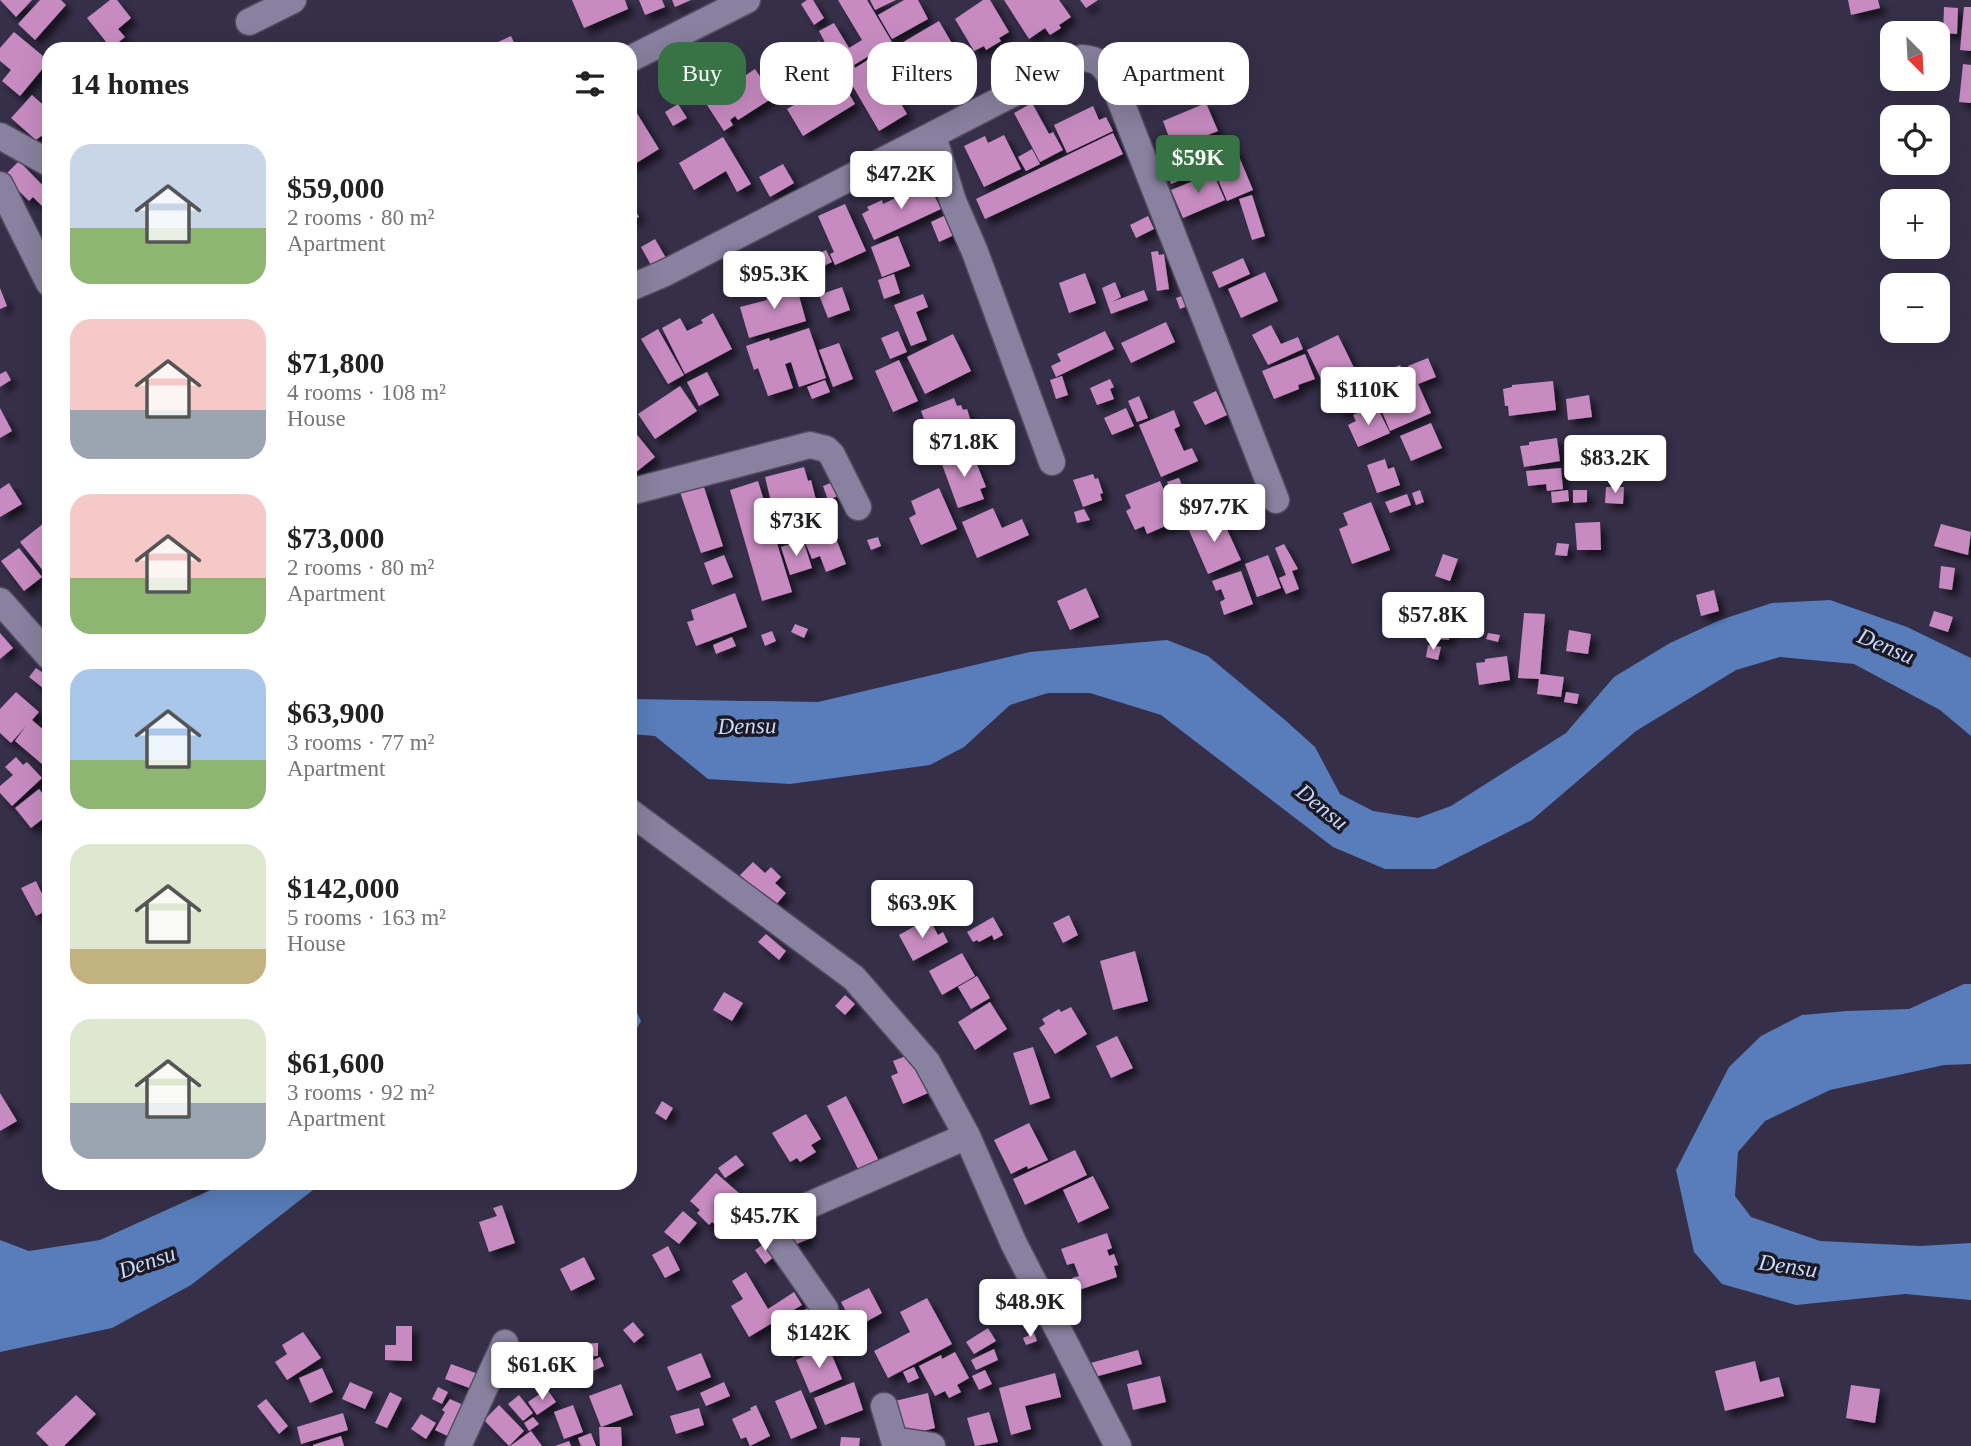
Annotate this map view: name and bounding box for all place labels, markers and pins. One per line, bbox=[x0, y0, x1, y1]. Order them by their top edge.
pin: $59K bbox=[1157, 136, 1239, 195]
pin: $47.2K bbox=[844, 152, 958, 211]
pin: $95.3K bbox=[717, 252, 831, 311]
pin: $110K bbox=[1319, 368, 1417, 427]
pin: $71.8K bbox=[907, 420, 1021, 479]
pin: $83.2K bbox=[1558, 435, 1672, 495]
pin: $97.7K bbox=[1157, 484, 1271, 544]
pin: $73K bbox=[755, 498, 837, 558]
pin: $57.8K bbox=[1376, 592, 1490, 652]
pin: $63.9K bbox=[865, 880, 979, 940]
pin: $45.7K bbox=[708, 1194, 822, 1253]
pin: $48.9K bbox=[973, 1280, 1087, 1339]
pin: $142K bbox=[770, 1310, 868, 1370]
pin: $61.6K bbox=[485, 1342, 599, 1402]

